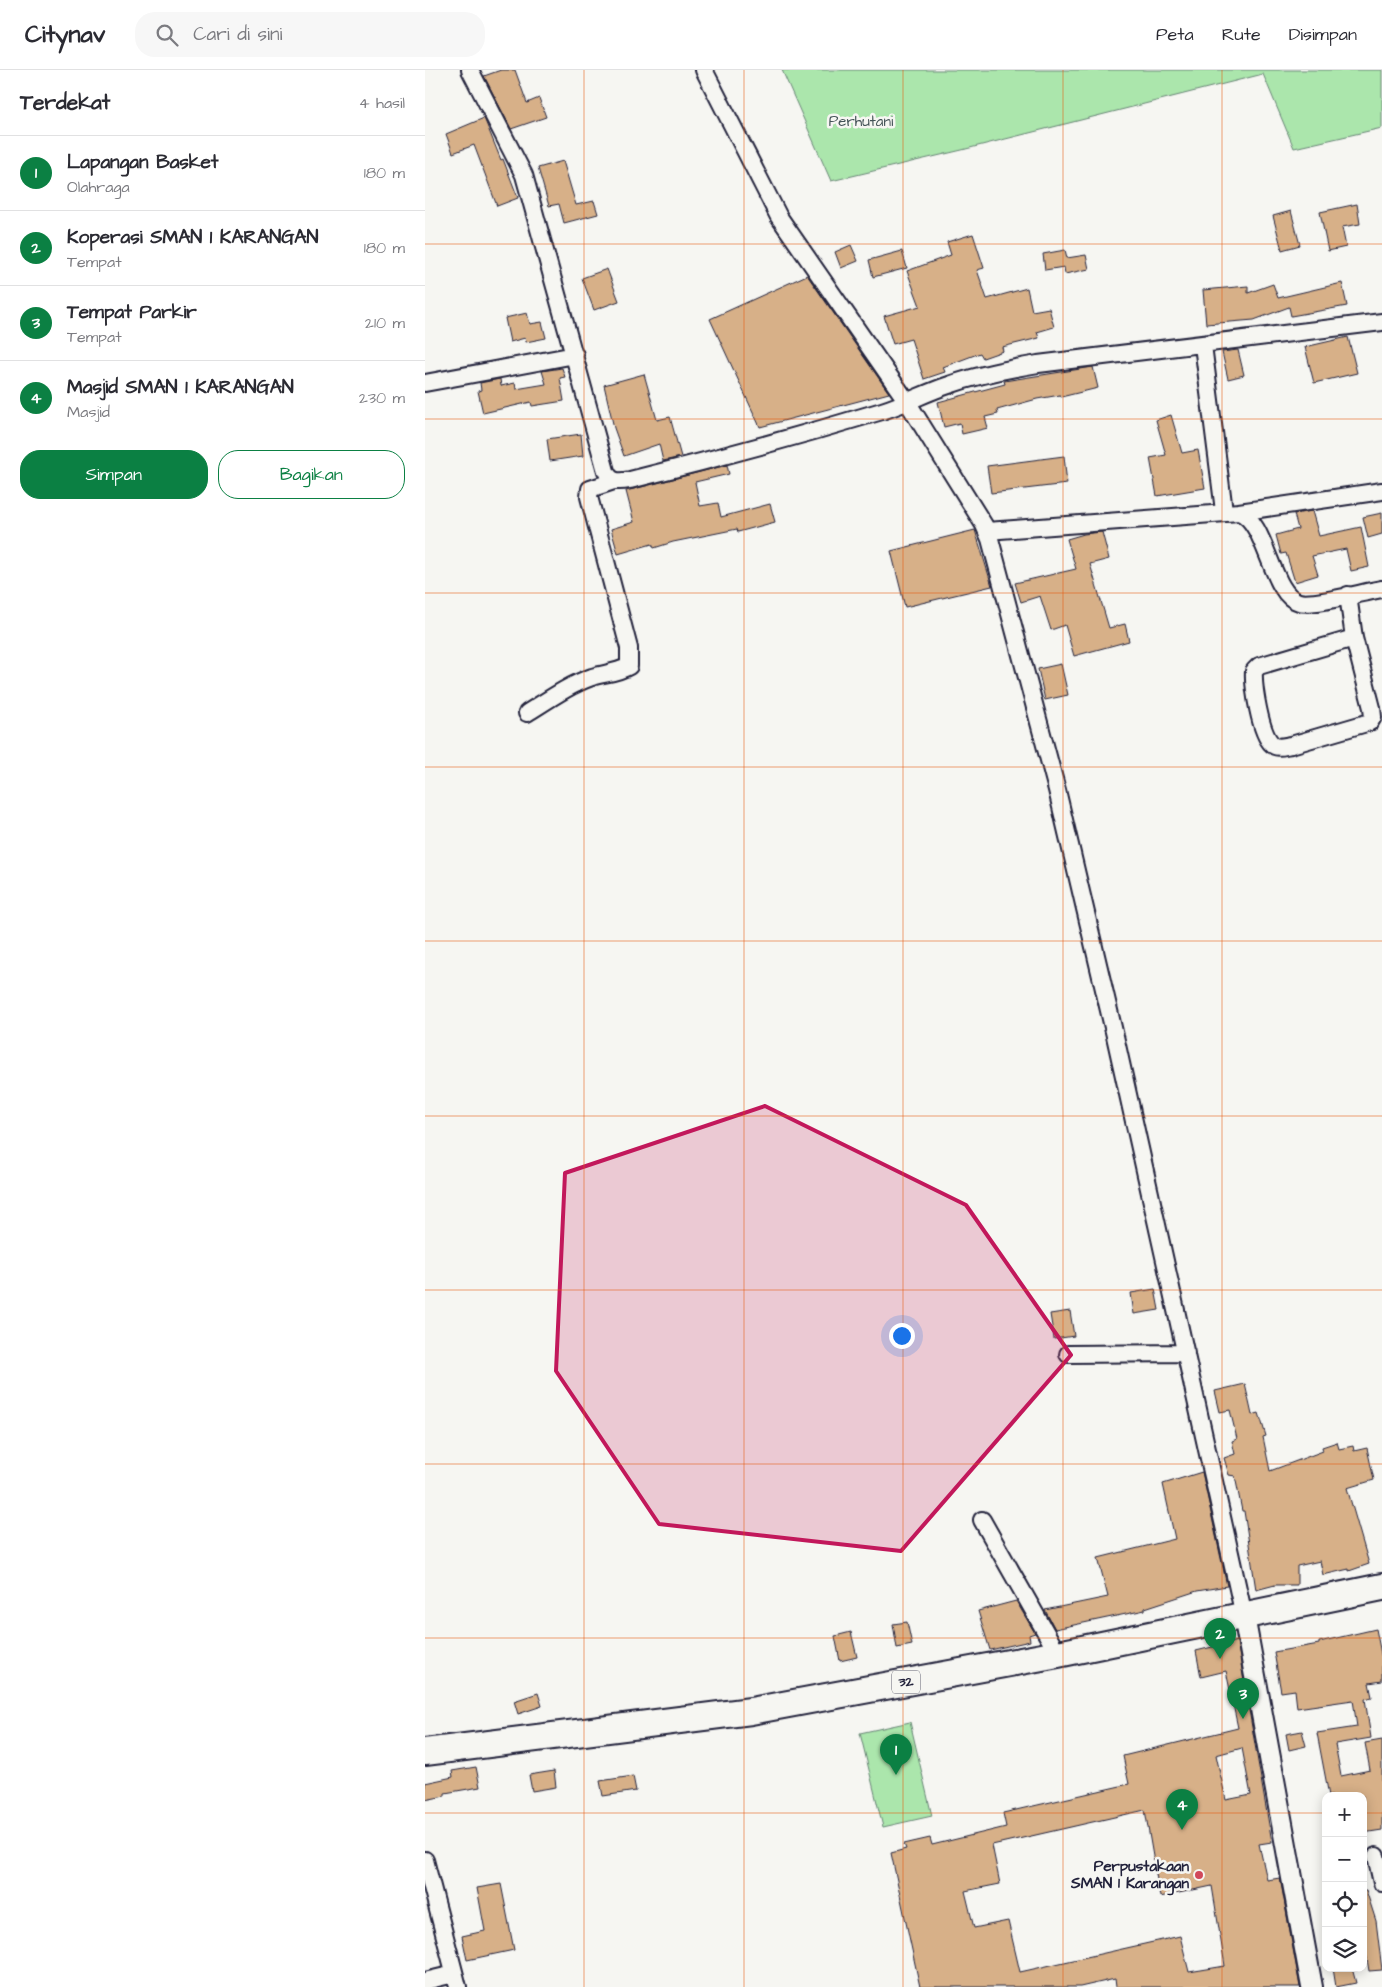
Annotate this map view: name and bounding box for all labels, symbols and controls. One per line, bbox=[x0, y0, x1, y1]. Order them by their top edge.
search box bbox=[135, 12, 485, 57]
text: Citynav bbox=[25, 18, 105, 52]
icon: search bbox=[153, 21, 181, 49]
text: Cari di sini bbox=[193, 21, 282, 48]
text: Peta bbox=[1156, 22, 1194, 47]
text: Rute bbox=[1222, 22, 1261, 47]
text: Disimpan bbox=[1289, 22, 1357, 47]
text: Terdekat bbox=[20, 88, 110, 117]
text: 4 hasil bbox=[359, 92, 405, 114]
park label: Perhutani bbox=[829, 111, 894, 132]
text: Lapangan Basket bbox=[67, 149, 218, 176]
text: 1 bbox=[35, 162, 37, 184]
text: 180 m bbox=[364, 162, 405, 184]
text: Olahraga bbox=[67, 176, 130, 198]
text: Koperasi SMAN 1 KARANGAN bbox=[67, 224, 318, 251]
text: 2 bbox=[31, 237, 41, 259]
text: 180 m bbox=[364, 237, 405, 259]
text: Tempat bbox=[67, 251, 122, 273]
text: Tempat Parkir bbox=[67, 299, 197, 326]
text: 3 bbox=[32, 312, 40, 334]
text: 210 m bbox=[365, 312, 405, 334]
text: Tempat bbox=[67, 326, 122, 348]
text: Masjid SMAN 1 KARANGAN bbox=[67, 374, 294, 401]
text: 4 bbox=[31, 387, 41, 409]
text: 230 m bbox=[359, 387, 405, 409]
text: Masjid bbox=[67, 401, 110, 423]
button: Simpan bbox=[20, 450, 208, 499]
button: Bagikan bbox=[218, 450, 405, 499]
your location bbox=[889, 1323, 915, 1349]
pin: 2 bbox=[1204, 1618, 1236, 1659]
road number: 32 bbox=[892, 1670, 920, 1694]
pin: 3 bbox=[1227, 1678, 1259, 1719]
pin: 1 bbox=[880, 1734, 912, 1775]
pin: 4 bbox=[1166, 1789, 1198, 1830]
map controls bbox=[1322, 1792, 1367, 1972]
button: + bbox=[1322, 1792, 1367, 1837]
button: − bbox=[1322, 1837, 1367, 1882]
place label: Perpustakaan SMAN 1 Karangan bbox=[1070, 1856, 1189, 1896]
marker: Perpustakaan SMAN 1 Karangan bbox=[1193, 1869, 1205, 1881]
button: locate bbox=[1322, 1882, 1367, 1927]
button: layers bbox=[1322, 1927, 1367, 1972]

